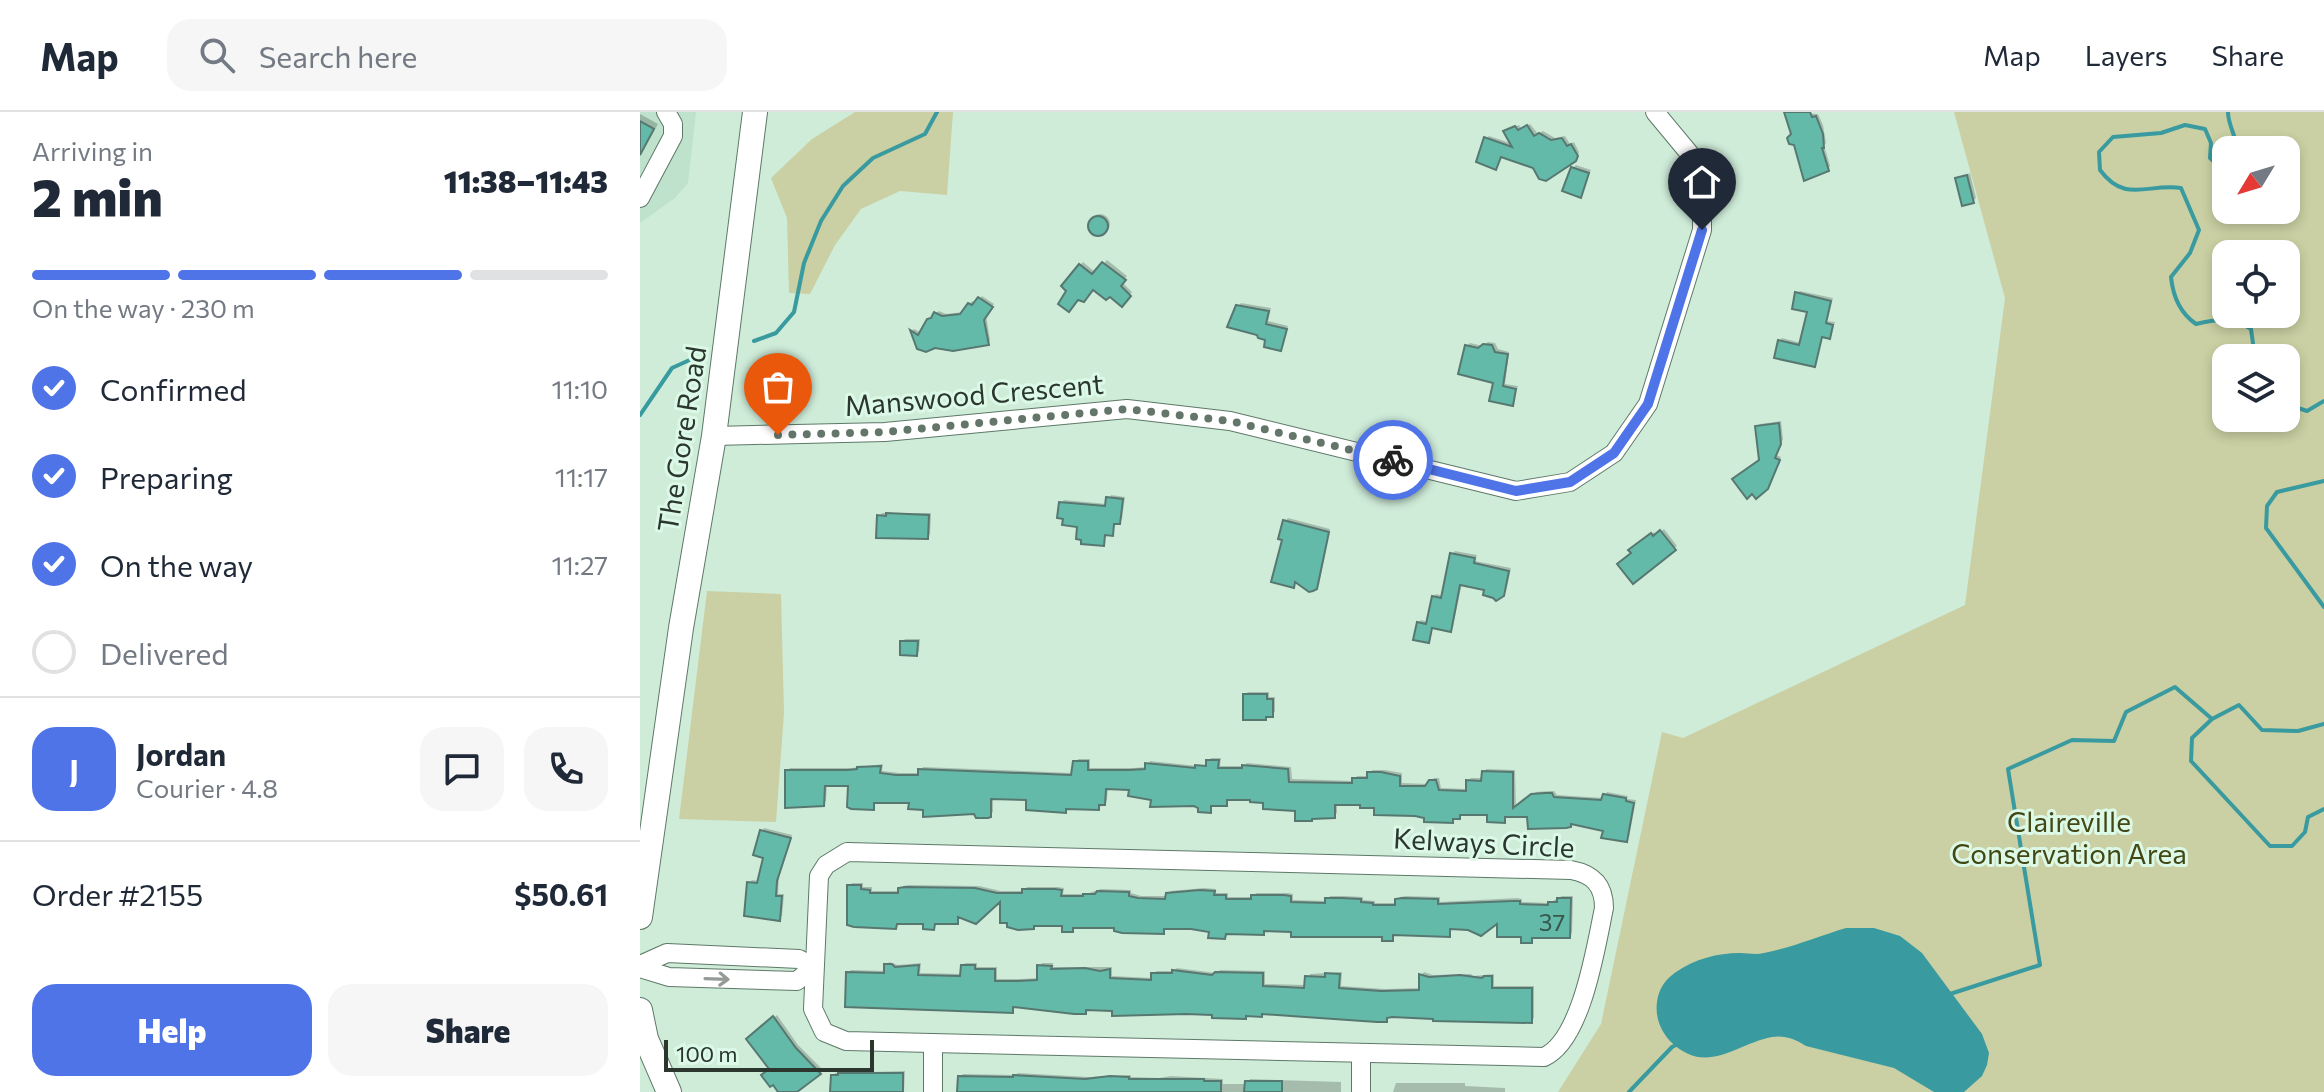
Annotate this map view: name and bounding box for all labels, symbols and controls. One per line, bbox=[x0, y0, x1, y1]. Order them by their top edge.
search box bbox=[167, 19, 727, 91]
text: Map bbox=[40, 32, 119, 79]
icon: search bbox=[195, 33, 239, 77]
text: Search here bbox=[259, 37, 417, 74]
text: Map bbox=[1983, 38, 2041, 72]
text: Layers bbox=[2085, 38, 2167, 72]
text: Share bbox=[2211, 38, 2284, 72]
text: Arriving in bbox=[32, 135, 153, 166]
north arrow bbox=[2212, 136, 2300, 224]
map controls bbox=[2212, 136, 2300, 432]
pin bbox=[1668, 148, 1736, 230]
icon: home bbox=[1680, 160, 1724, 204]
text: 11:38–11:43 bbox=[444, 162, 608, 199]
text: 2 min bbox=[32, 164, 163, 228]
button: locate bbox=[2212, 240, 2300, 328]
text: On the way · 230 m bbox=[32, 292, 255, 323]
street label: The Gore Road bbox=[650, 344, 712, 534]
button: layers bbox=[2212, 344, 2300, 432]
pin bbox=[744, 353, 812, 435]
icon: bag bbox=[756, 365, 800, 409]
icon: check bbox=[32, 366, 76, 410]
street label: Manswood Crescent bbox=[843, 366, 1105, 422]
text: Confirmed bbox=[100, 370, 247, 407]
text: 11:10 bbox=[552, 373, 608, 404]
courier bbox=[1353, 420, 1433, 500]
icon: bike bbox=[1371, 438, 1415, 482]
icon: check bbox=[32, 454, 76, 498]
text: Preparing bbox=[100, 458, 233, 495]
text: 11:17 bbox=[555, 461, 608, 492]
icon: check bbox=[32, 542, 76, 586]
text: On the way bbox=[100, 546, 253, 583]
text: 11:27 bbox=[552, 549, 608, 580]
text: Delivered bbox=[100, 634, 229, 671]
button: chat bbox=[420, 727, 504, 811]
button: phone bbox=[524, 727, 608, 811]
text: Jordan bbox=[136, 735, 226, 772]
text: J bbox=[69, 751, 79, 788]
text: Courier · 4.8 bbox=[136, 772, 278, 803]
park label: Claireville Conservation Area bbox=[1951, 804, 2187, 870]
street label: Kelways Circle bbox=[1393, 820, 1575, 864]
text: Order #2155 bbox=[32, 875, 203, 912]
text: $50.61 bbox=[514, 875, 608, 912]
house number: 37 bbox=[1539, 907, 1565, 936]
one-way arrow bbox=[703, 971, 730, 986]
button: Help bbox=[32, 984, 312, 1076]
button: Share bbox=[328, 984, 608, 1076]
scale bar bbox=[664, 1036, 874, 1072]
text: 100 m bbox=[676, 1040, 738, 1067]

